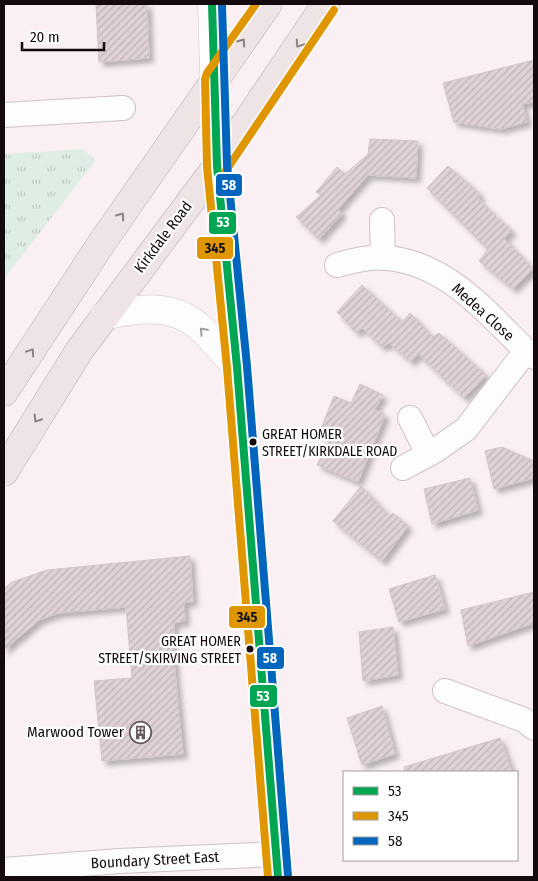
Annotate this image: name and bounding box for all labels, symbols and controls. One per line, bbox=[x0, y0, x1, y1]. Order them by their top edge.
scale bar bbox=[22, 20, 105, 52]
text: 20 m bbox=[30, 28, 60, 46]
one-way arrow bbox=[236, 38, 245, 47]
one-way arrow bbox=[296, 38, 305, 48]
line badge: 58 bbox=[215, 173, 243, 197]
text: 58 bbox=[222, 177, 237, 194]
street label: Kirkdale Road bbox=[130, 198, 196, 276]
line badge: 53 bbox=[208, 211, 237, 235]
one-way arrow bbox=[115, 213, 123, 222]
text: 53 bbox=[216, 214, 230, 231]
line badge: 345 bbox=[196, 236, 234, 260]
text: 345 bbox=[204, 240, 225, 257]
street label: Medea Close bbox=[448, 279, 518, 345]
one-way arrow bbox=[200, 328, 209, 337]
one-way arrow bbox=[25, 348, 34, 357]
one-way arrow bbox=[33, 414, 43, 423]
place label: GREAT HOMER STREET/KIRKDALE ROAD bbox=[262, 426, 397, 460]
marker: GREAT HOMER STREET/KIRKDALE ROAD bbox=[248, 437, 258, 447]
line badge: 345 bbox=[228, 605, 266, 629]
text: 345 bbox=[236, 609, 257, 626]
place label: GREAT HOMER STREET/SKIRVING STREET bbox=[98, 633, 242, 667]
marker: GREAT HOMER STREET/SKIRVING STREET bbox=[245, 644, 255, 654]
line badge: 58 bbox=[256, 646, 285, 670]
text: 58 bbox=[263, 650, 278, 667]
line badge: 53 bbox=[249, 684, 278, 708]
text: 53 bbox=[256, 688, 270, 705]
building icon: Marwood Tower bbox=[128, 720, 152, 744]
place label: Marwood Tower bbox=[27, 723, 125, 741]
legend bbox=[343, 771, 518, 861]
text: 53 bbox=[388, 782, 402, 800]
text: 345 bbox=[388, 807, 409, 825]
text: 58 bbox=[388, 832, 402, 850]
street label: Boundary Street East bbox=[90, 848, 220, 872]

